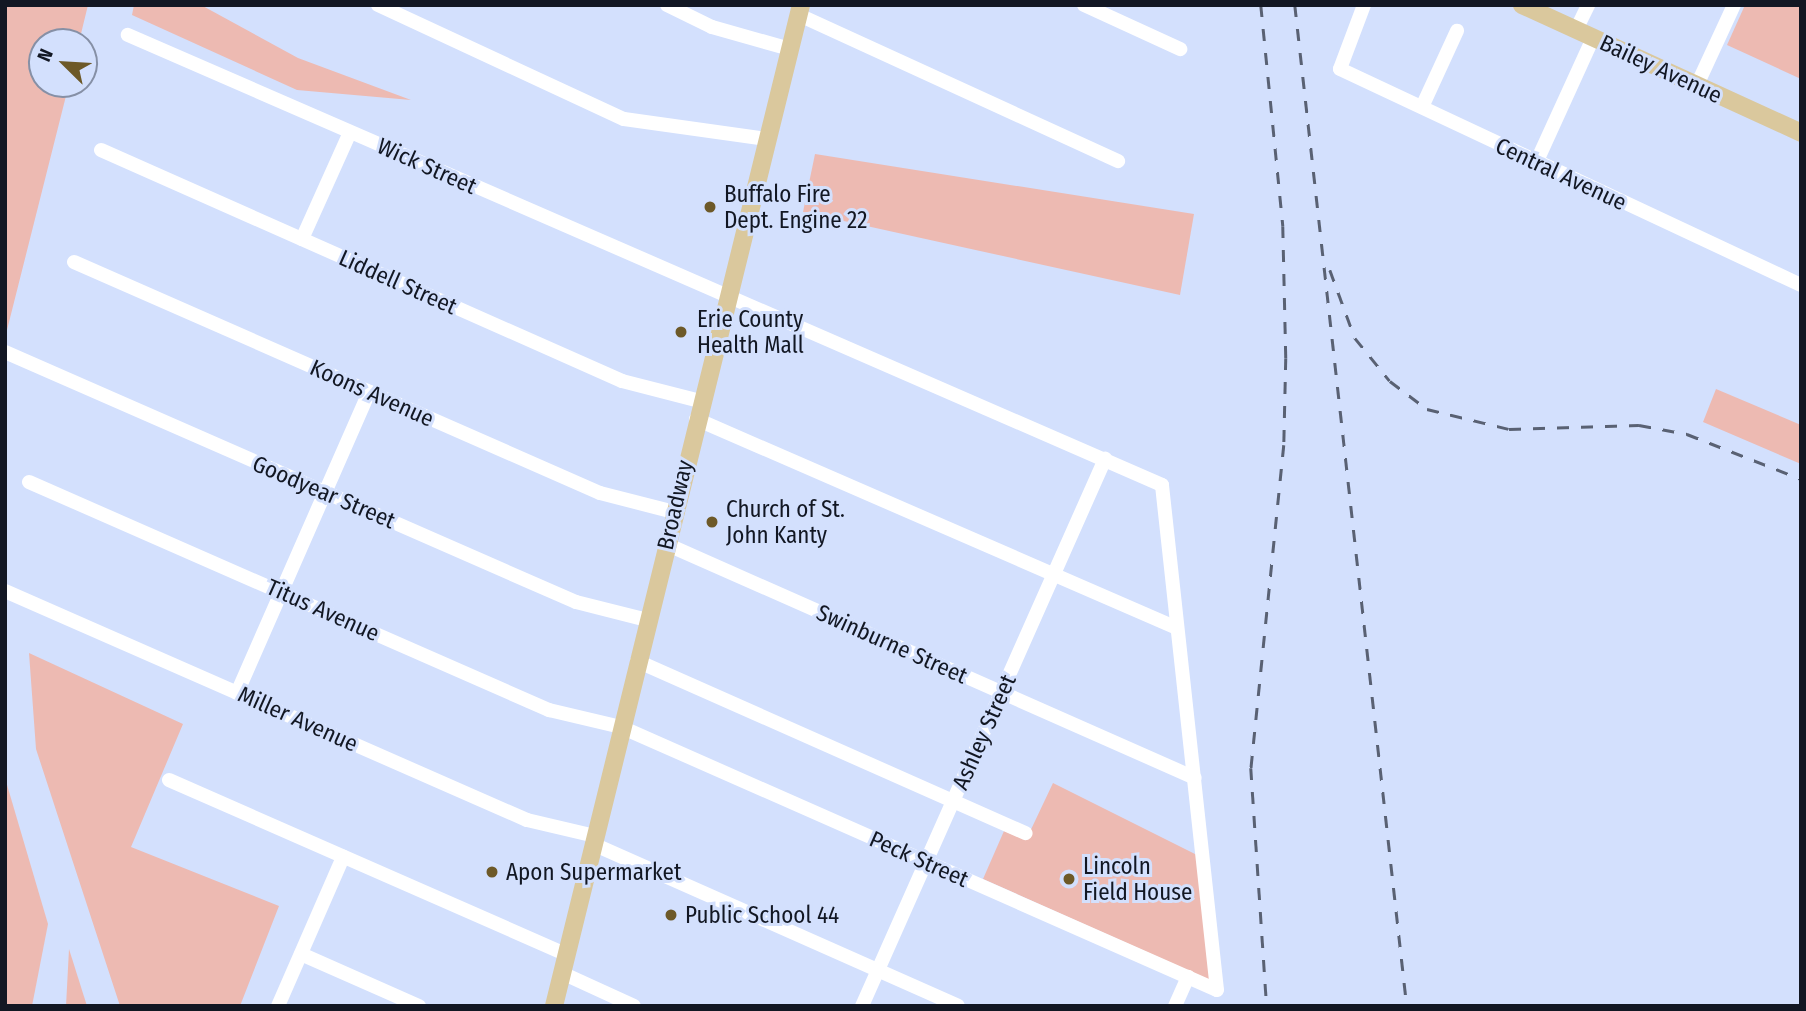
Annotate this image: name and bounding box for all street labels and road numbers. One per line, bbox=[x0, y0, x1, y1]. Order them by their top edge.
street label: Bailey Avenue bbox=[1596, 29, 1726, 109]
street label: Wick Street bbox=[373, 132, 481, 200]
street label: Central Avenue bbox=[1491, 132, 1631, 216]
street label: Liddell Street bbox=[335, 244, 461, 320]
street label: Koons Avenue bbox=[306, 353, 438, 433]
street label: Goodyear Street bbox=[249, 450, 399, 534]
street label: Broadway bbox=[651, 457, 699, 553]
street label: Titus Avenue bbox=[262, 573, 384, 647]
street label: Swinburne Street bbox=[812, 598, 972, 690]
street label: Ashley Street bbox=[946, 670, 1022, 794]
street label: Miller Avenue bbox=[234, 680, 362, 758]
street label: Peck Street bbox=[865, 825, 973, 893]

